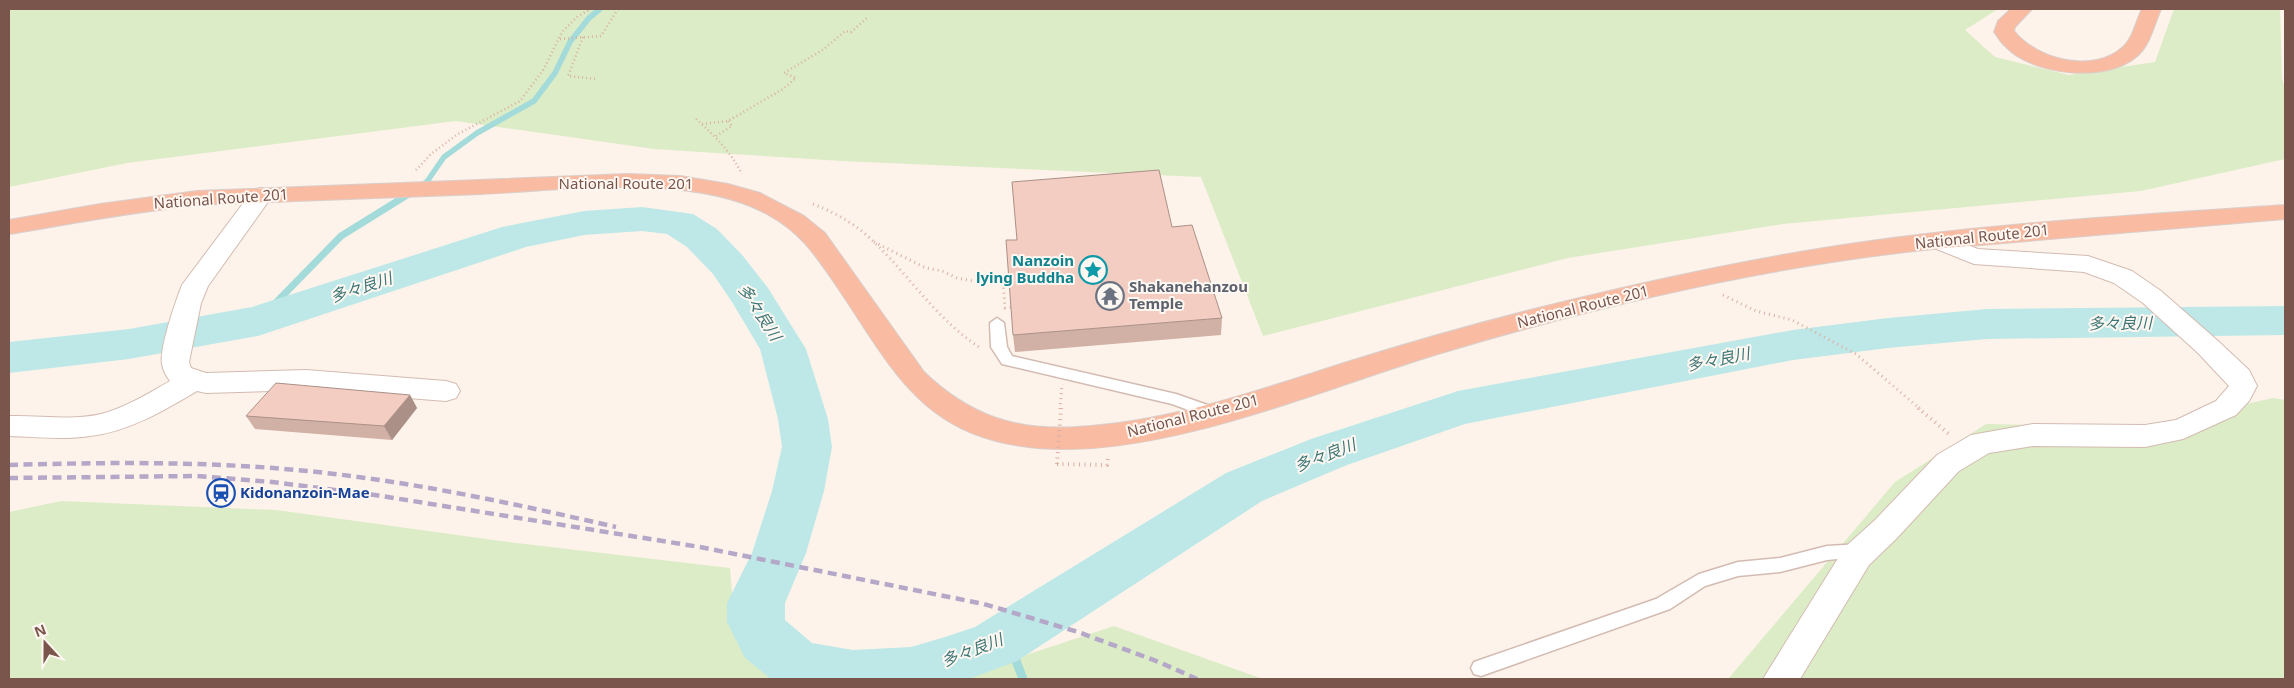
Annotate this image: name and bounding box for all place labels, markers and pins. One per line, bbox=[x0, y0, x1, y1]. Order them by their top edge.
place label: Nanzoin lying Buddha bbox=[976, 250, 1074, 287]
place icon: Nanzoin lying Buddha bbox=[1078, 255, 1108, 285]
place label: Shakanehanzou Temple bbox=[1129, 276, 1248, 313]
temple icon: Shakanehanzou Temple bbox=[1095, 281, 1125, 311]
station icon: Kidonanzoin-Mae bbox=[206, 478, 236, 508]
place label: Kidonanzoin-Mae bbox=[240, 482, 370, 502]

